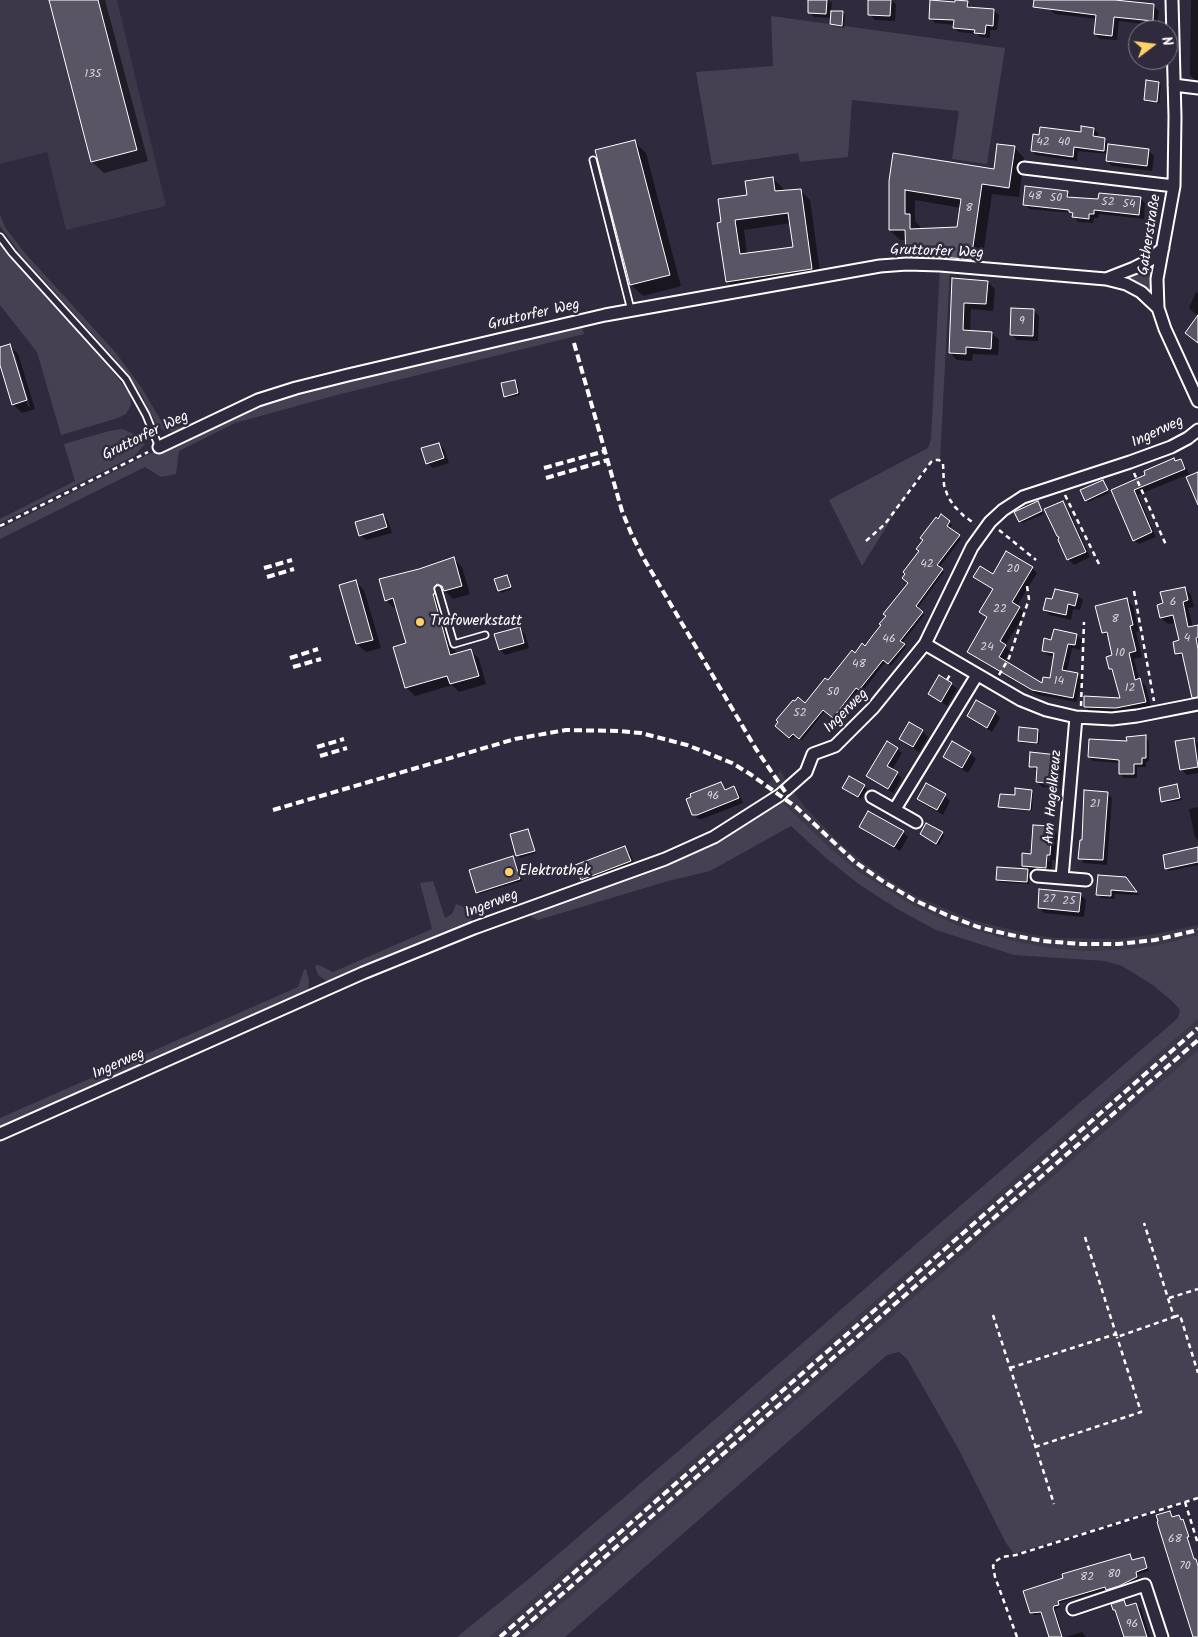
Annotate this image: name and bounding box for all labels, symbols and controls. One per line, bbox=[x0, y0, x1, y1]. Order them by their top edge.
north arrow bbox=[1128, 20, 1178, 70]
text: N bbox=[1155, 34, 1178, 48]
house number: 135 bbox=[84, 68, 102, 82]
house number: 42 bbox=[1036, 136, 1050, 150]
house number: 40 bbox=[1058, 136, 1070, 150]
house number: 48 bbox=[1028, 190, 1042, 204]
house number: 50 bbox=[1050, 192, 1062, 206]
street label: Gatherstraße bbox=[1136, 193, 1166, 277]
house number: 52 bbox=[1101, 196, 1115, 210]
house number: 54 bbox=[1122, 198, 1136, 212]
house number: 8 bbox=[965, 202, 973, 216]
street label: Gruttorfer Weg bbox=[890, 242, 984, 264]
street label: Gruttorfer Weg bbox=[486, 297, 582, 335]
house number: 9 bbox=[1019, 315, 1025, 329]
street label: Gruttorfer Weg bbox=[100, 408, 192, 466]
street label: Ingerweg bbox=[1129, 413, 1187, 453]
house number: 42 bbox=[920, 558, 934, 572]
house number: 20 bbox=[1007, 563, 1019, 577]
house number: 6 bbox=[1170, 596, 1176, 610]
house number: 22 bbox=[993, 603, 1007, 617]
place label: Trafowerkstatt bbox=[430, 613, 522, 631]
house number: 8 bbox=[1111, 613, 1119, 627]
marker: Trafowerkstatt bbox=[414, 616, 426, 628]
house number: 4 bbox=[1184, 632, 1190, 646]
house number: 46 bbox=[882, 633, 896, 647]
house number: 24 bbox=[980, 641, 994, 655]
house number: 10 bbox=[1115, 647, 1125, 661]
house number: 48 bbox=[852, 658, 866, 672]
house number: 14 bbox=[1054, 675, 1064, 689]
house number: 12 bbox=[1125, 682, 1135, 696]
street label: Ingerweg bbox=[821, 686, 873, 738]
house number: 50 bbox=[827, 686, 839, 700]
house number: 52 bbox=[793, 707, 807, 721]
street label: Am Hagelkreuz bbox=[1041, 749, 1067, 845]
house number: 96 bbox=[707, 790, 719, 804]
house number: 21 bbox=[1090, 798, 1100, 812]
place label: Elektrothek bbox=[519, 863, 590, 881]
marker: Elektrothek bbox=[503, 866, 515, 878]
street label: Ingerweg bbox=[463, 887, 521, 923]
house number: 27 bbox=[1043, 893, 1055, 907]
house number: 25 bbox=[1062, 895, 1076, 909]
street label: Ingerweg bbox=[90, 1046, 148, 1084]
house number: 68 bbox=[1168, 1533, 1182, 1547]
house number: 70 bbox=[1179, 1560, 1191, 1574]
house number: 80 bbox=[1107, 1568, 1121, 1582]
house number: 82 bbox=[1080, 1571, 1094, 1585]
house number: 96 bbox=[1126, 1618, 1138, 1632]

